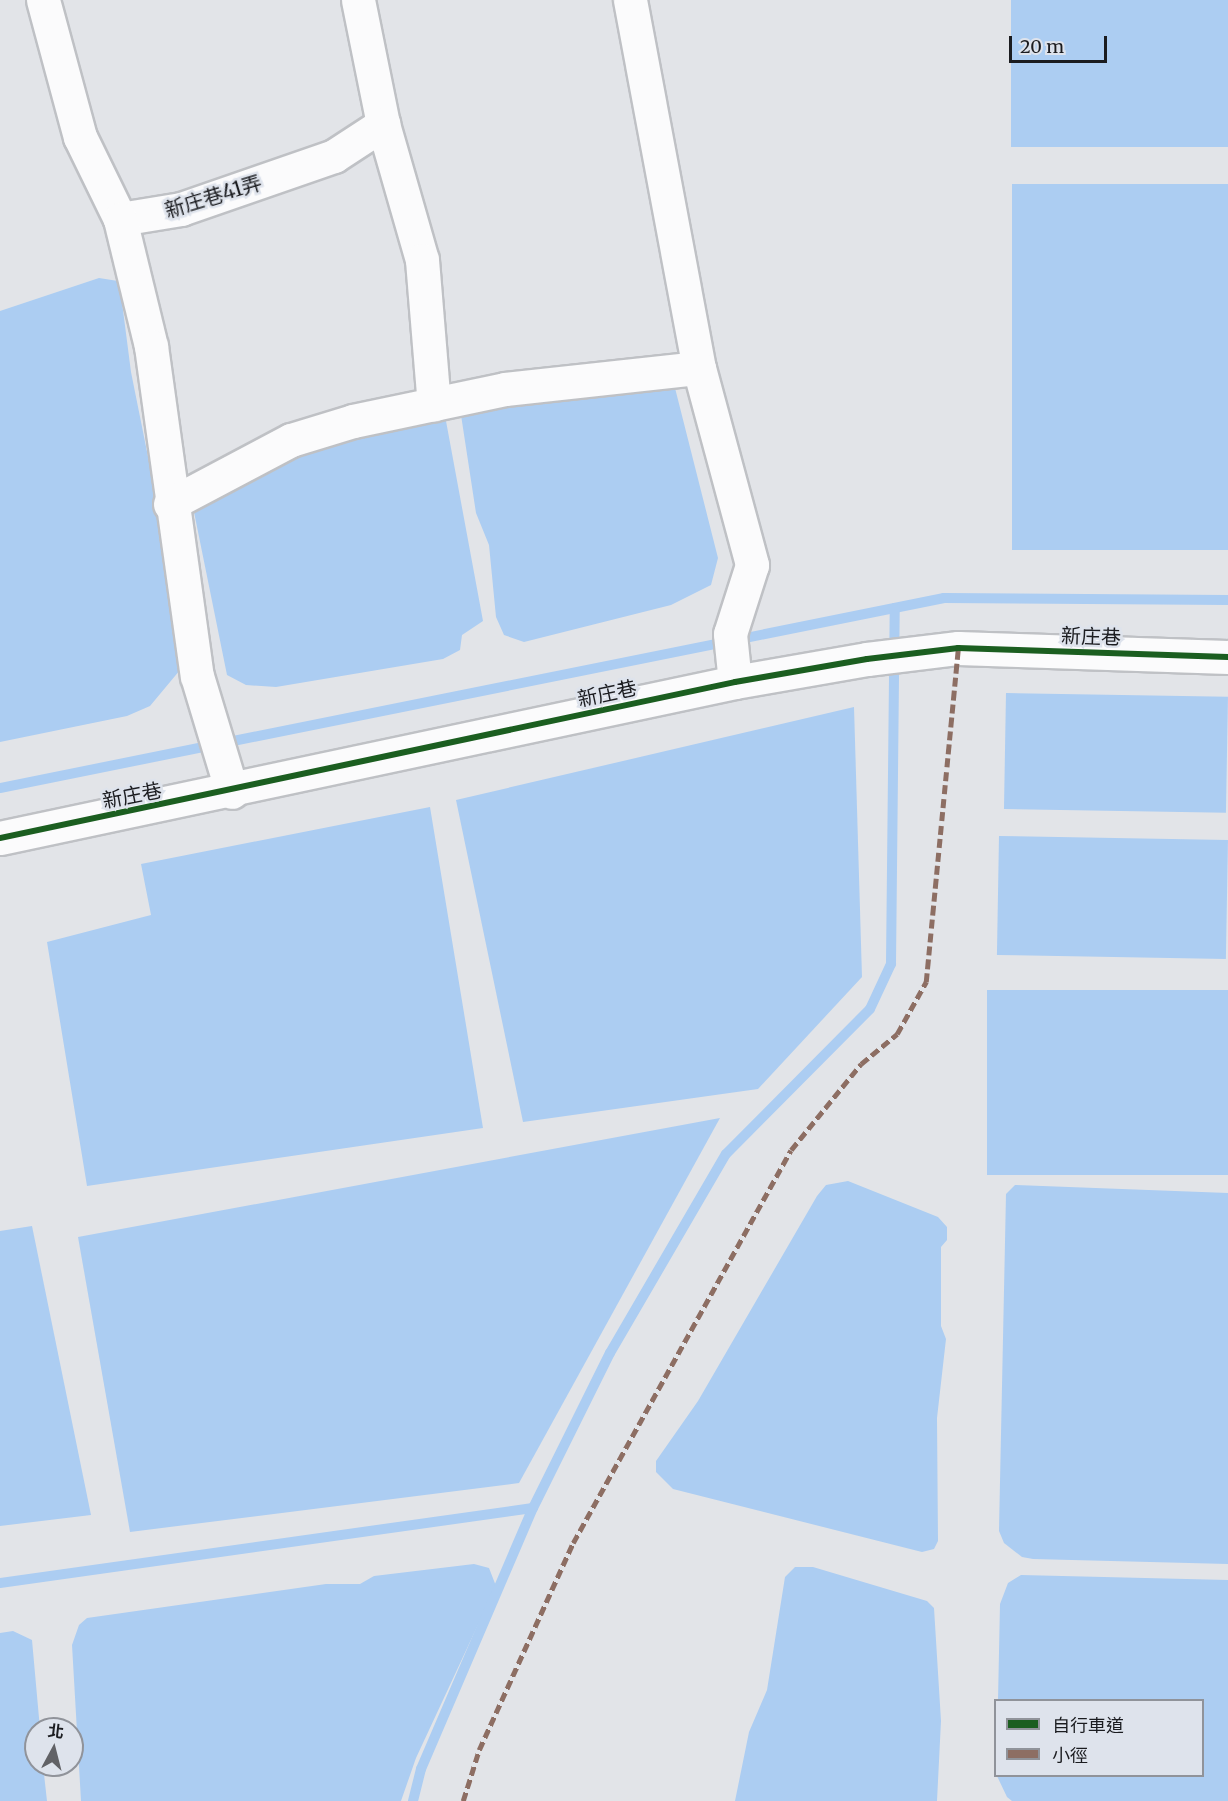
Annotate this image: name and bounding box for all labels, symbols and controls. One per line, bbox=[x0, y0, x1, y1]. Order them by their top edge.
scale bar bbox=[1012, 24, 1110, 62]
text: 20 m bbox=[1020, 35, 1064, 58]
street label: 新庄巷41弄 bbox=[162, 170, 264, 222]
street label: 新庄巷 bbox=[1061, 623, 1121, 649]
street label: 新庄巷 bbox=[575, 675, 639, 711]
street label: 新庄巷 bbox=[100, 777, 164, 813]
legend bbox=[994, 1699, 1204, 1777]
text: 自行車道 bbox=[1052, 1714, 1124, 1737]
north arrow bbox=[24, 1717, 84, 1777]
text: 北 bbox=[47, 1720, 65, 1742]
text: 小徑 bbox=[1052, 1744, 1088, 1767]

